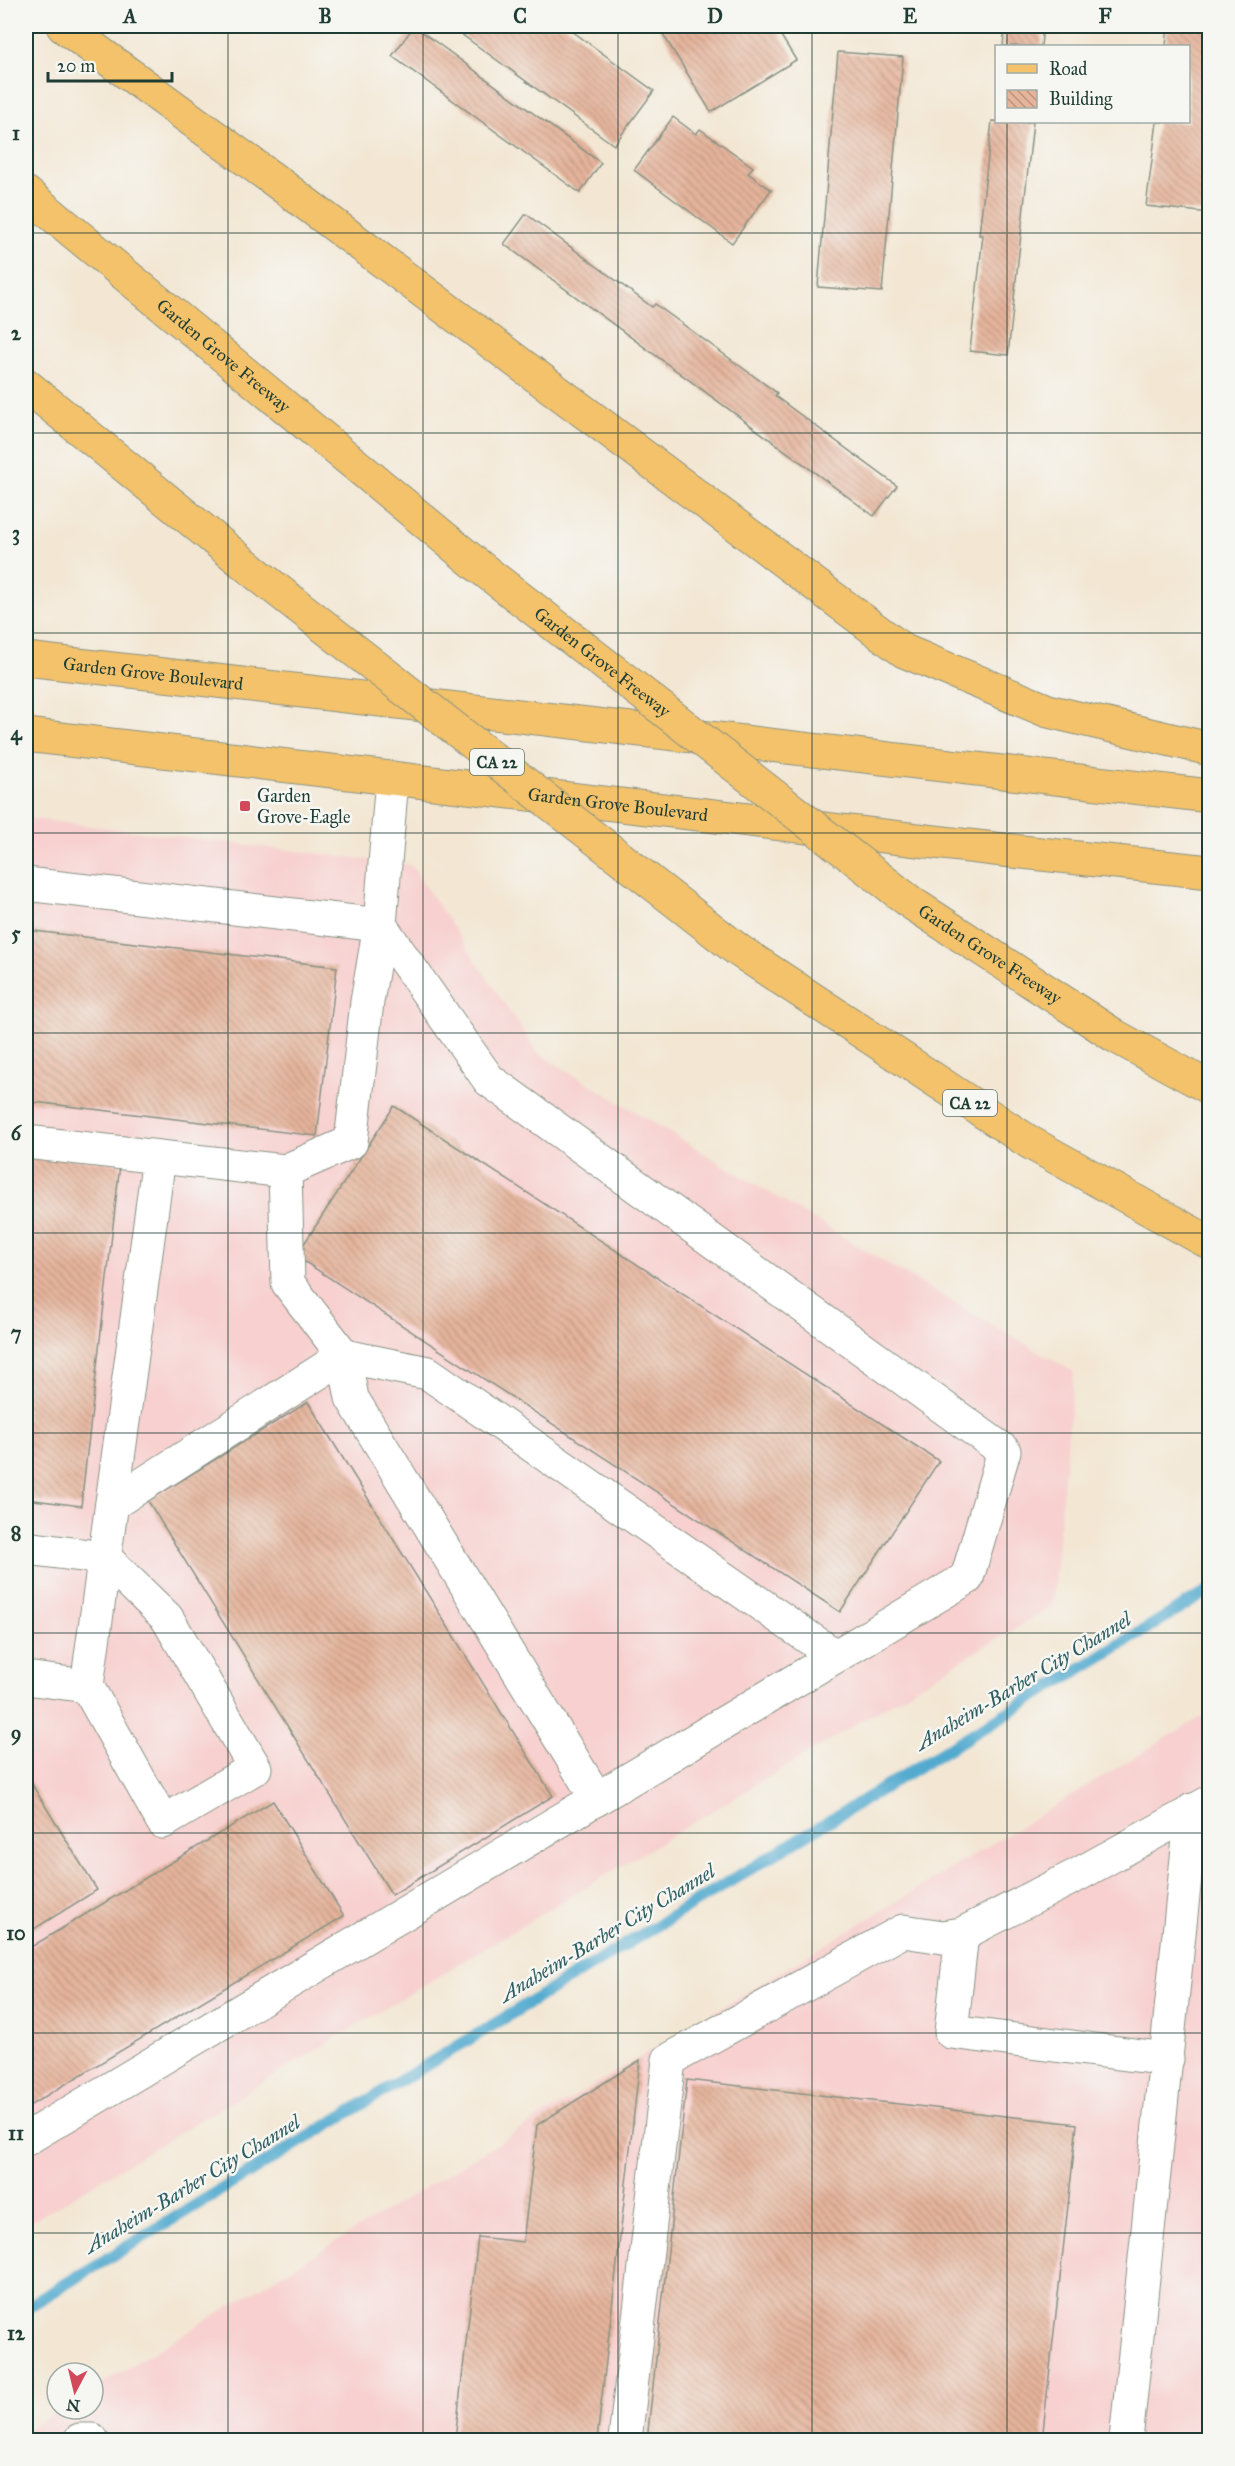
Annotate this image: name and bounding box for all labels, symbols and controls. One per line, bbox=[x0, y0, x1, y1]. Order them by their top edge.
text: A bbox=[121, 4, 137, 28]
text: B bbox=[318, 4, 332, 28]
text: C bbox=[513, 4, 527, 28]
text: D bbox=[707, 4, 723, 28]
text: E bbox=[903, 4, 918, 28]
text: F bbox=[1098, 4, 1112, 28]
scale bar bbox=[48, 45, 172, 83]
legend bbox=[995, 45, 1190, 123]
text: 20 m bbox=[57, 55, 95, 77]
text: Road bbox=[1049, 58, 1087, 80]
text: Building bbox=[1049, 88, 1113, 111]
text: 1 bbox=[12, 121, 20, 145]
street label: Garden Grove Freeway bbox=[152, 294, 295, 418]
text: 2 bbox=[11, 321, 22, 345]
text: 3 bbox=[12, 521, 20, 546]
street label: Garden Grove Freeway bbox=[530, 602, 675, 723]
street label: Garden Grove Boulevard bbox=[62, 652, 244, 695]
text: 4 bbox=[10, 721, 22, 746]
road number: CA 22 bbox=[470, 749, 524, 775]
street label: Garden Grove Boulevard bbox=[527, 783, 709, 826]
place label: Garden Grove-Eagle bbox=[257, 785, 350, 829]
marker: Garden Grove-Eagle bbox=[238, 799, 252, 813]
street label: Garden Grove Freeway bbox=[914, 899, 1066, 1009]
text: 5 bbox=[11, 921, 21, 945]
road number: CA 22 bbox=[943, 1090, 997, 1116]
text: 6 bbox=[11, 1121, 23, 1145]
text: 7 bbox=[11, 1321, 22, 1345]
text: 8 bbox=[11, 1521, 21, 1545]
water label: Anaheim-Barber City Channel bbox=[909, 1606, 1137, 1756]
text: 9 bbox=[11, 1721, 21, 1746]
water label: Anaheim-Barber City Channel bbox=[493, 1858, 721, 2008]
text: 10 bbox=[6, 1921, 26, 1945]
water label: Anaheim-Barber City Channel bbox=[78, 2109, 306, 2259]
text: 11 bbox=[8, 2121, 24, 2145]
text: 12 bbox=[7, 2321, 26, 2345]
north arrow bbox=[45, 2361, 105, 2421]
text: N bbox=[65, 2395, 81, 2416]

